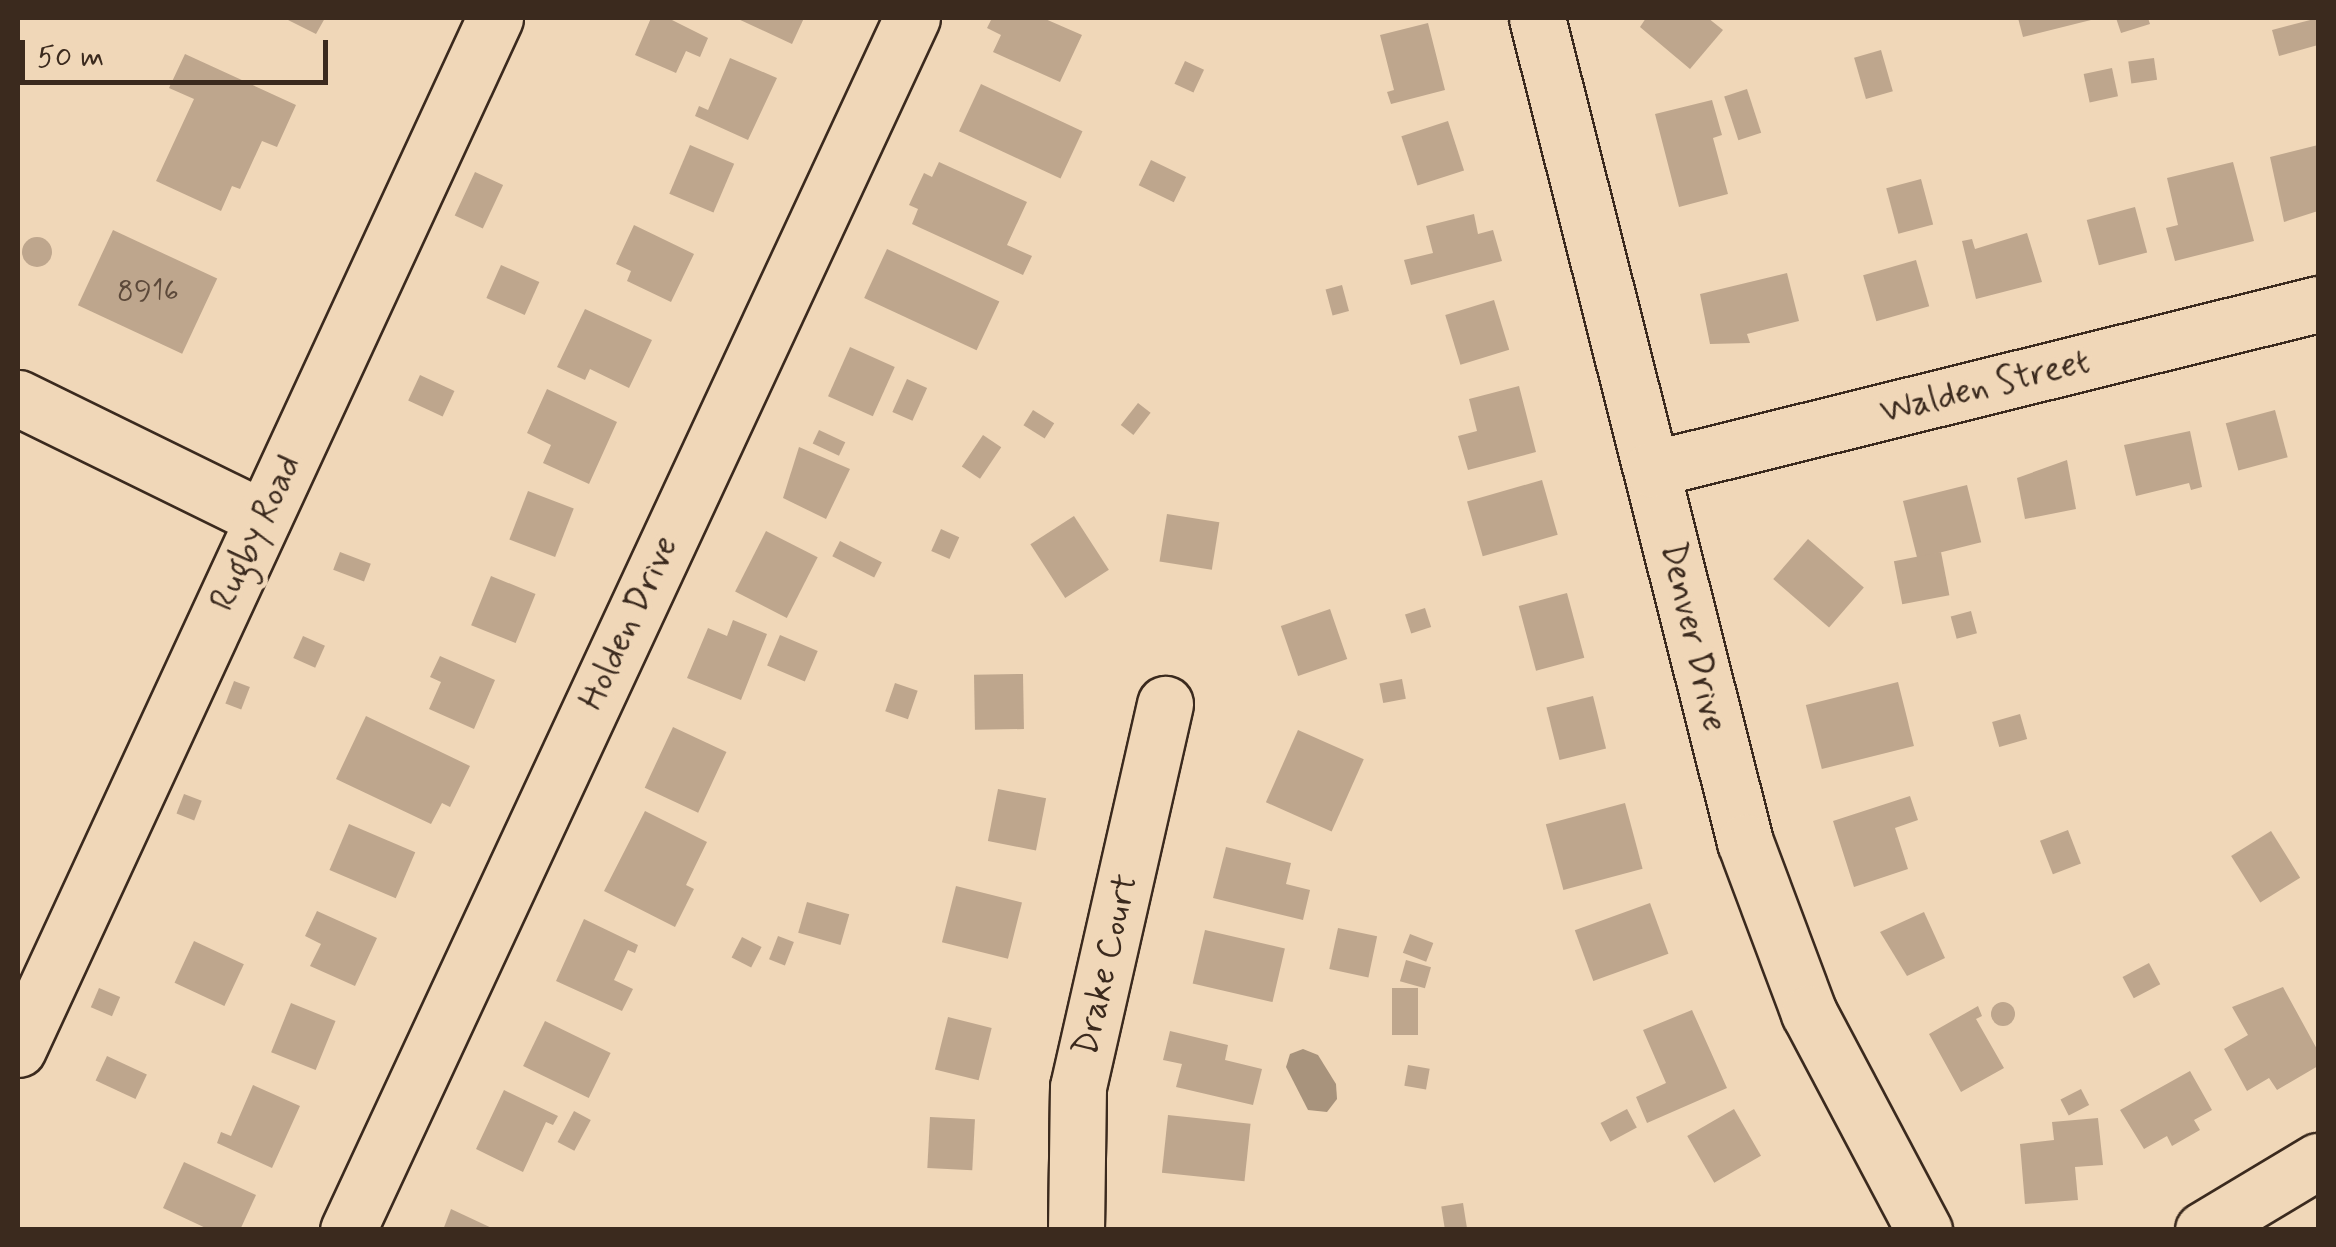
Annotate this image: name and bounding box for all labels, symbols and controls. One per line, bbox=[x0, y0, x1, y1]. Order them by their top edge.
scale bar bbox=[25, 20, 332, 82]
text: 50 m bbox=[37, 38, 104, 77]
house number: 8916 bbox=[117, 274, 179, 310]
street label: Walden Street bbox=[1873, 340, 2097, 434]
street label: Rugby Road bbox=[202, 448, 310, 618]
street label: Holden Drive bbox=[571, 531, 687, 715]
street label: Denver Drive bbox=[1651, 539, 1735, 735]
street label: Drake Court bbox=[1065, 871, 1147, 1059]

